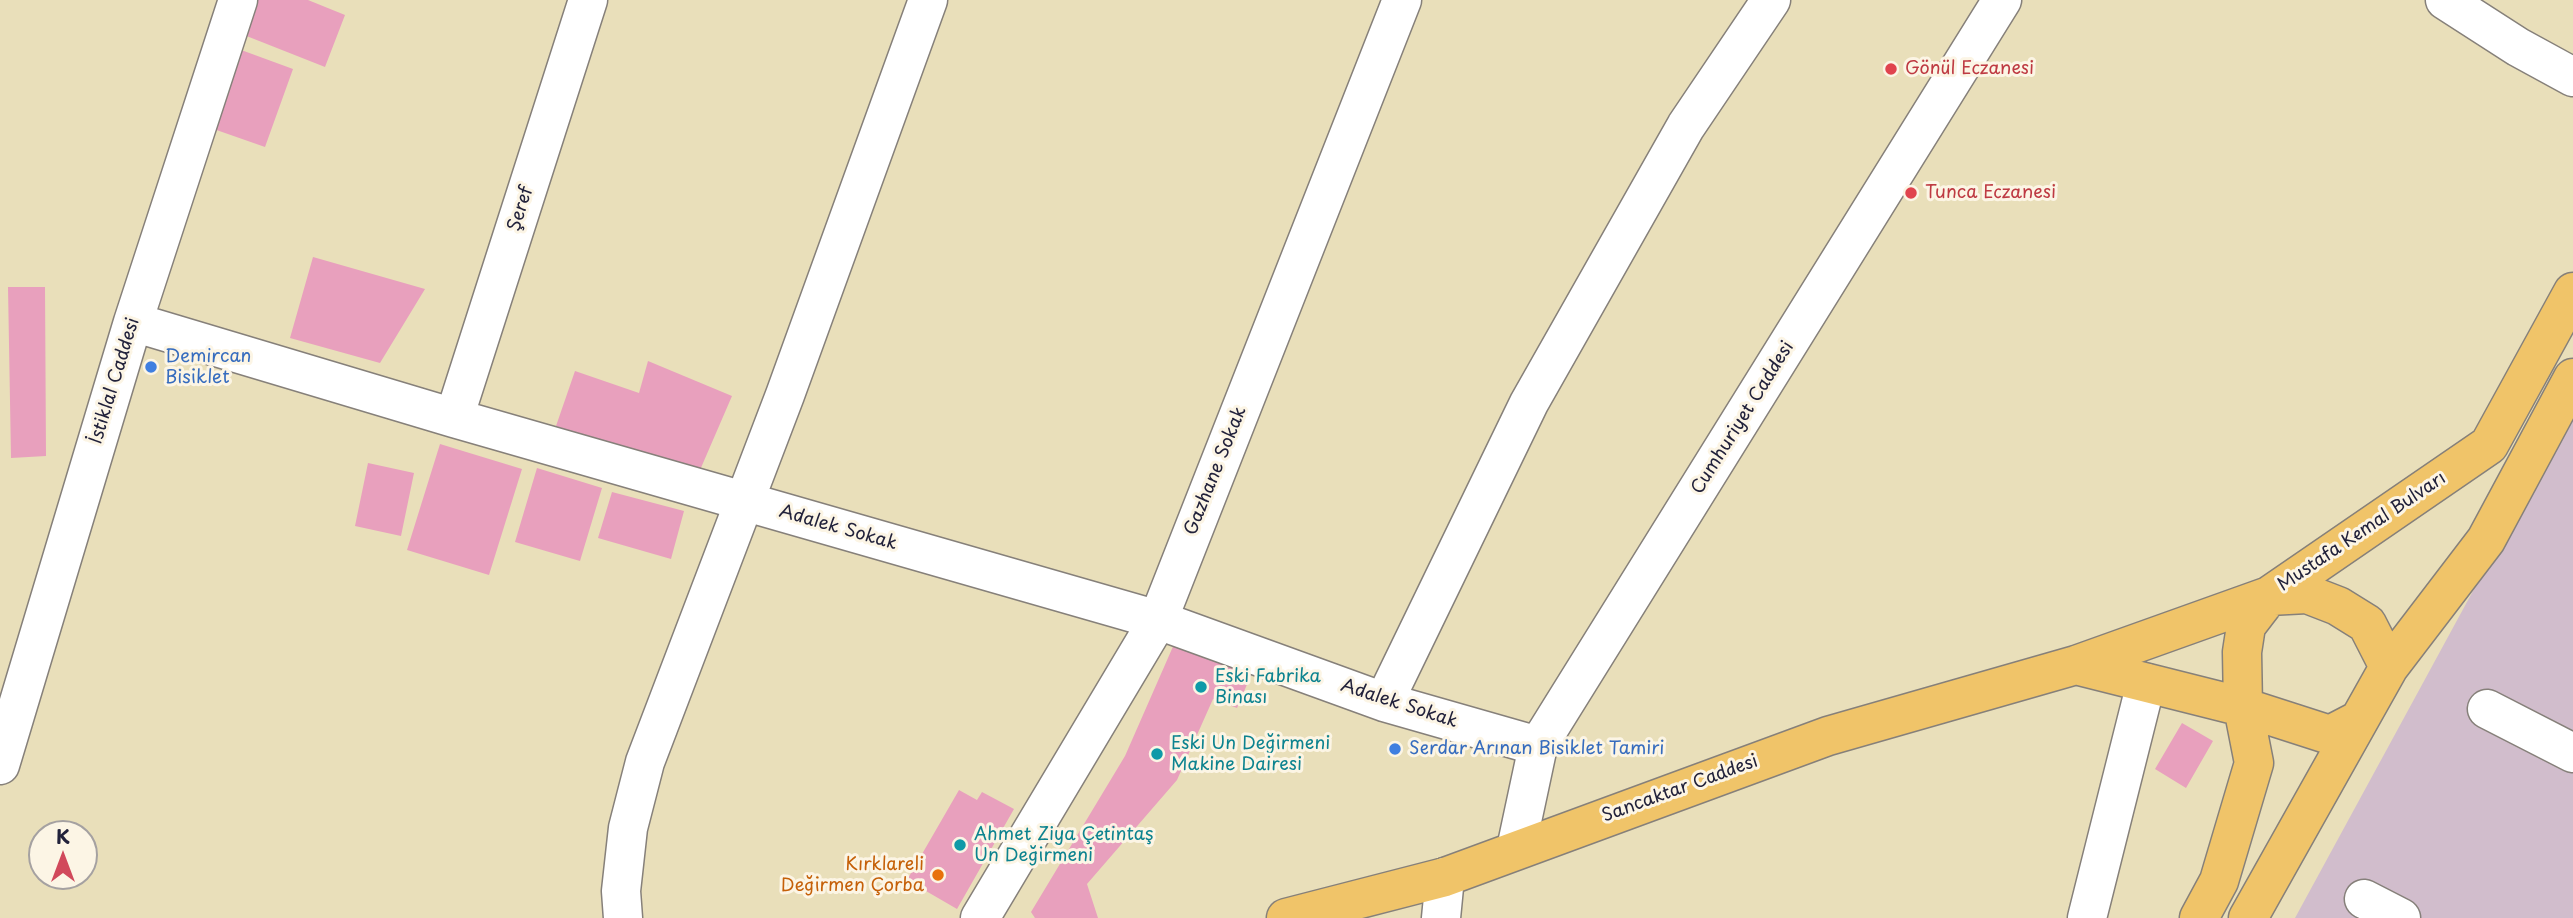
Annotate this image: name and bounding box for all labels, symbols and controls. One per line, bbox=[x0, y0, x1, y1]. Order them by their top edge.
place label: Gönül Eczanesi bbox=[1905, 58, 2034, 80]
marker: Gönül Eczanesi bbox=[1883, 61, 1899, 77]
place label: Tunca Eczanesi bbox=[1925, 182, 2056, 204]
street label: Şeref bbox=[504, 184, 538, 234]
marker: Tunca Eczanesi bbox=[1903, 185, 1919, 201]
street label: İstiklal Caddesi bbox=[86, 315, 144, 447]
street label: Cumhuriyet Caddesi bbox=[1687, 338, 1799, 498]
place label: Demircan Bisiklet bbox=[165, 346, 251, 388]
marker: Demircan Bisiklet bbox=[143, 359, 159, 375]
street label: Gazhane Sokak bbox=[1180, 404, 1252, 538]
street label: Mustafa Kemal Bulvarı bbox=[2274, 468, 2450, 596]
street label: Adalek Sokak bbox=[777, 501, 899, 555]
place label: Eski Fabrika Binası bbox=[1215, 666, 1321, 708]
street label: Adalek Sokak bbox=[1338, 675, 1460, 733]
marker: Eski Fabrika Binası bbox=[1193, 679, 1209, 695]
place label: Eski Un Değirmeni Makine Dairesi bbox=[1171, 733, 1330, 776]
place label: Serdar Arınan Bisiklet Tamiri bbox=[1409, 738, 1664, 760]
marker: Serdar Arınan Bisiklet Tamiri bbox=[1387, 741, 1403, 757]
marker: Eski Un Değirmeni Makine Dairesi bbox=[1149, 746, 1165, 762]
street label: Sancaktar Caddesi bbox=[1599, 751, 1761, 827]
north arrow bbox=[28, 820, 98, 890]
text: K bbox=[56, 822, 70, 850]
place label: Ahmet Ziya Çetintaş Un Değirmeni bbox=[974, 824, 1153, 866]
marker: Ahmet Ziya Çetintaş Un Değirmeni bbox=[952, 837, 968, 853]
place label: Kırklareli Değirmen Çorba bbox=[781, 854, 924, 896]
marker: Kırklareli Değirmen Çorba bbox=[930, 867, 946, 883]

